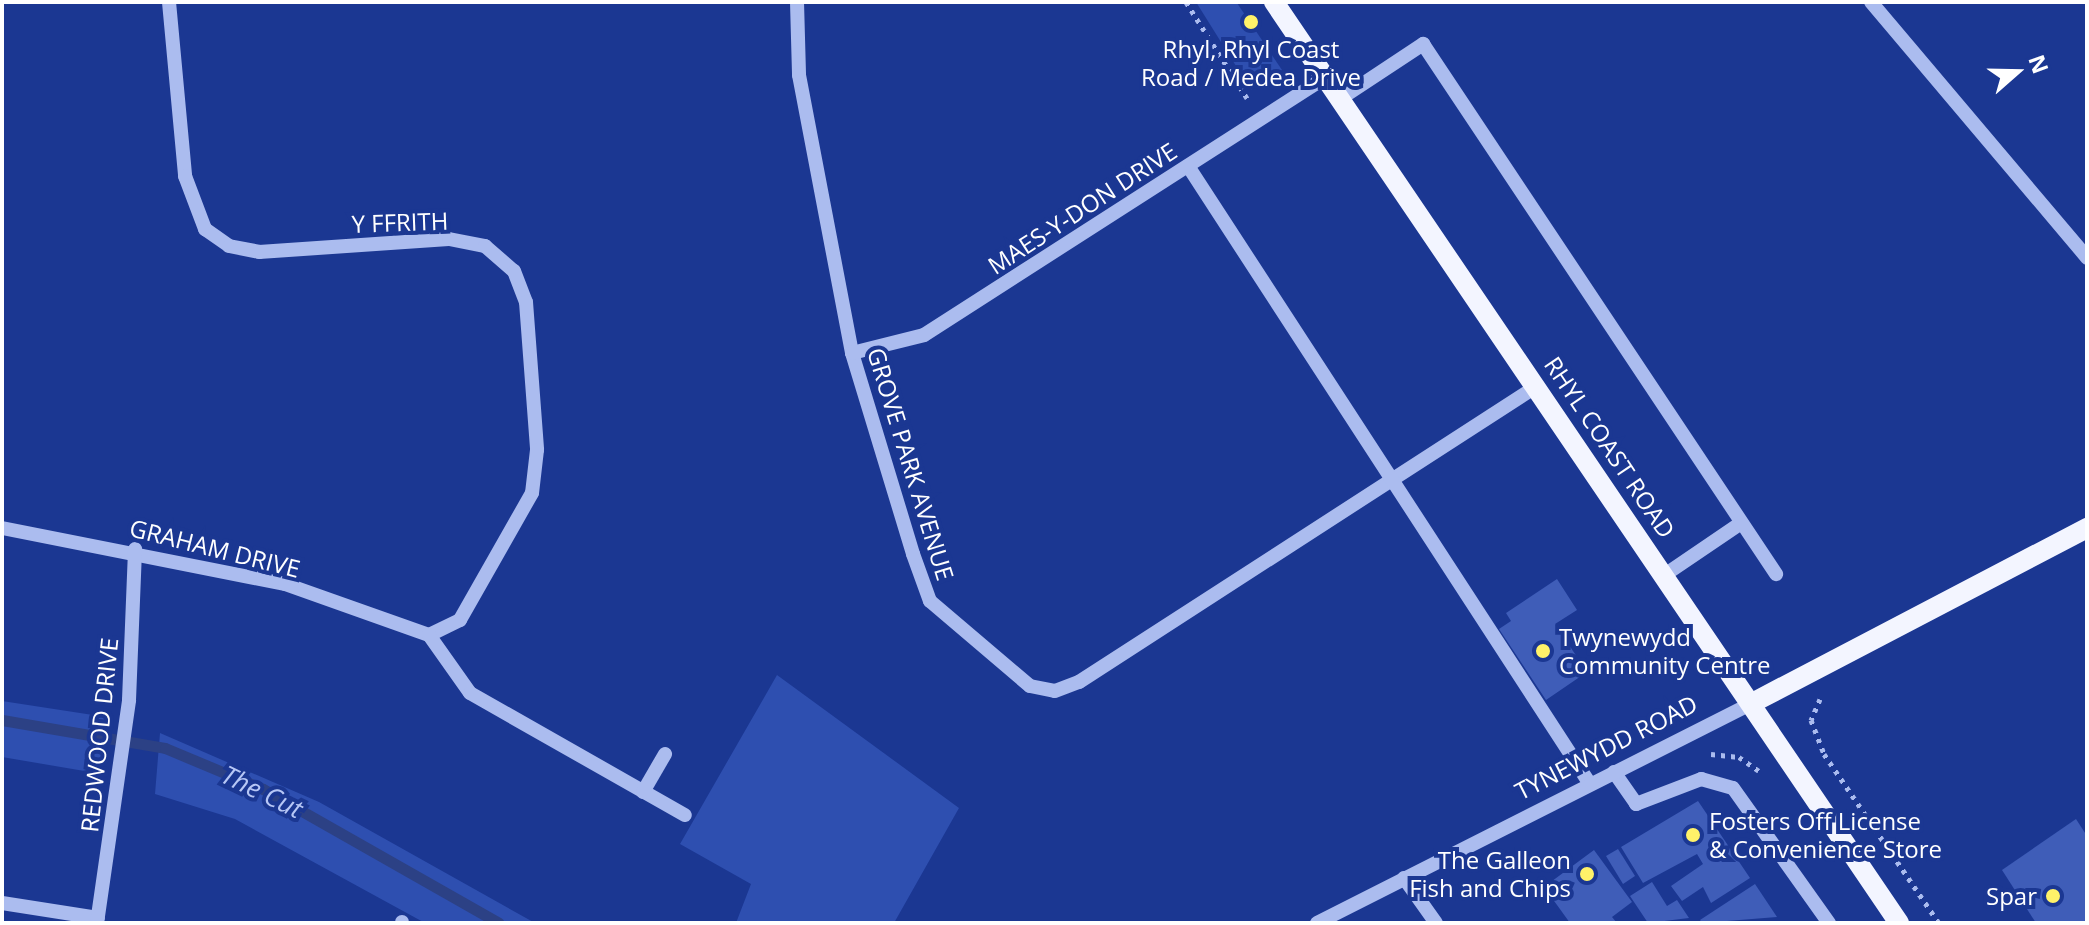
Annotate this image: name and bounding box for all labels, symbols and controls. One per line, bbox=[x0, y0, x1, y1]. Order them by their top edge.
marker: Rhyl, Rhyl Coast Road / Medea Drive bbox=[1242, 13, 1260, 31]
north arrow bbox=[1977, 32, 2057, 112]
place label: Rhyl, Rhyl Coast Road / Medea Drive bbox=[1141, 35, 1361, 91]
text: N bbox=[2022, 50, 2057, 77]
street label: MAES-Y-DON DRIVE bbox=[982, 136, 1182, 280]
street label: Y FFRITH bbox=[351, 206, 449, 238]
street label: GROVE PARK AVENUE bbox=[862, 344, 960, 584]
street label: RHYL COAST ROAD bbox=[1539, 351, 1681, 543]
street label: GRAHAM DRIVE bbox=[127, 513, 303, 583]
place label: Twynewydd Community Centre bbox=[1559, 623, 1770, 679]
street label: REDWOOD DRIVE bbox=[74, 636, 124, 834]
marker: Twynewydd Community Centre bbox=[1534, 642, 1552, 660]
street label: TYNEWYDD ROAD bbox=[1510, 689, 1702, 805]
water label: The Cut bbox=[216, 759, 308, 825]
place label: Fosters Off License & Convenience Store bbox=[1709, 807, 1942, 863]
marker: Fosters Off License & Convenience Store bbox=[1684, 826, 1702, 844]
place label: The Galleon Fish and Chips bbox=[1409, 846, 1571, 902]
marker: The Galleon Fish and Chips bbox=[1578, 865, 1596, 883]
place label: Spar bbox=[1986, 882, 2037, 910]
marker: Spar bbox=[2044, 887, 2062, 905]

